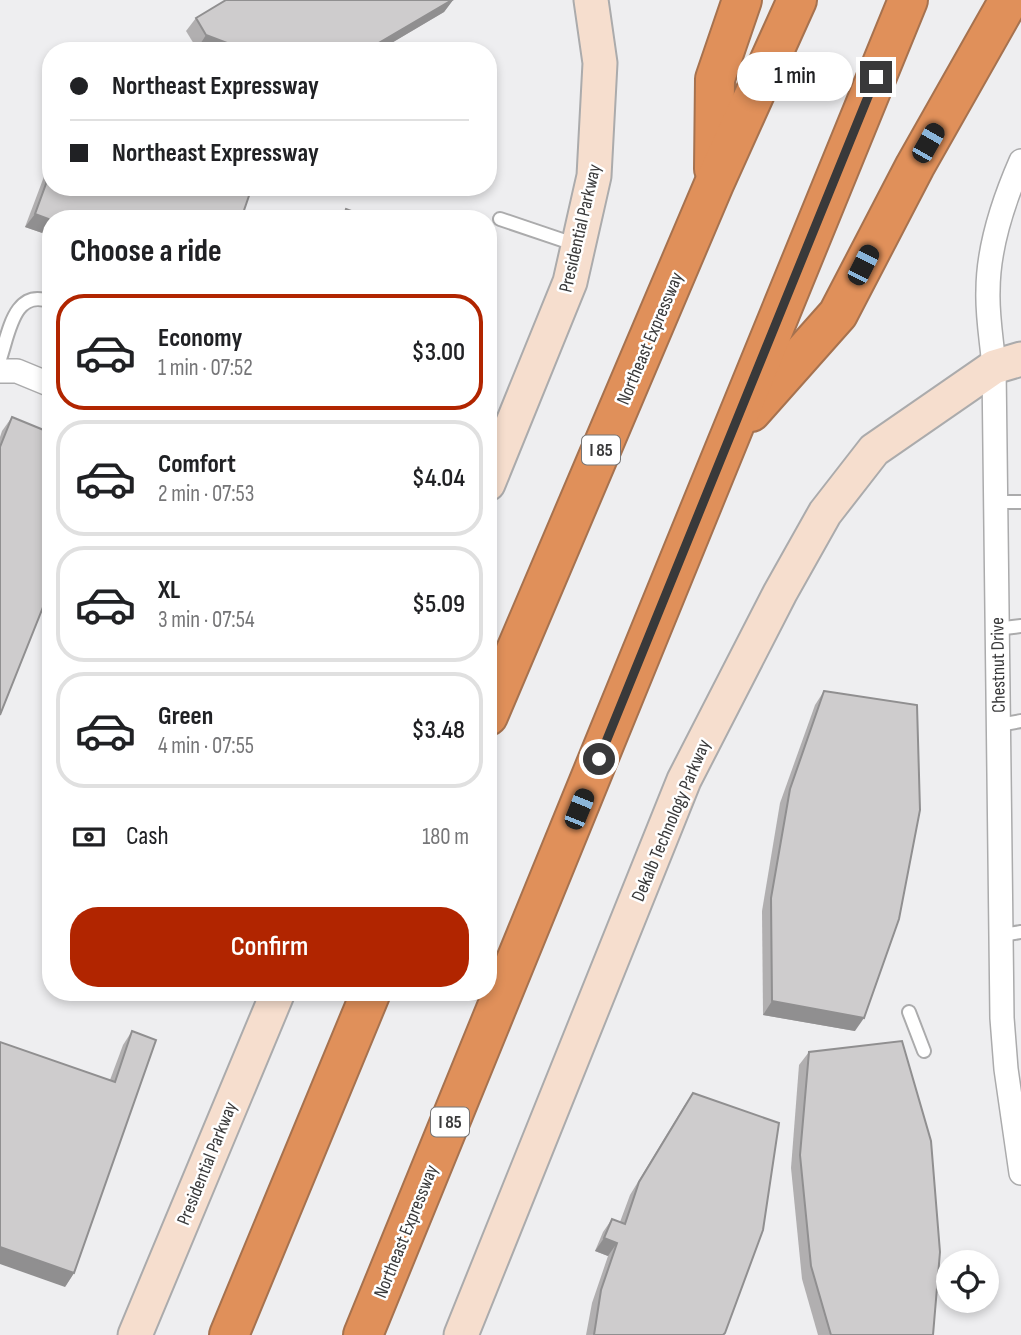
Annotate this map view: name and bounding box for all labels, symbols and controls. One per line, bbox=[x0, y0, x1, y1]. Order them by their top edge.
callout: 1 min bbox=[736, 52, 852, 102]
route end bbox=[860, 61, 892, 93]
text: 1 min bbox=[774, 62, 816, 90]
text: Northeast Expressway bbox=[112, 71, 319, 102]
car bbox=[909, 120, 948, 166]
text: Northeast Expressway bbox=[112, 138, 319, 169]
street label: Presidential Parkway bbox=[555, 161, 607, 295]
text: Choose a ride bbox=[70, 232, 222, 271]
car bbox=[845, 242, 882, 288]
street label: Northeast Expressway bbox=[612, 268, 689, 408]
icon: car bbox=[74, 321, 137, 384]
text: Economy bbox=[158, 323, 242, 354]
text: $3.00 bbox=[412, 337, 465, 368]
text: 1 min · 07:52 bbox=[158, 354, 253, 382]
road number: I 85 bbox=[582, 436, 620, 464]
icon: car bbox=[74, 447, 137, 510]
text: Comfort bbox=[158, 449, 236, 480]
text: $4.04 bbox=[412, 463, 465, 494]
text: 2 min · 07:53 bbox=[158, 480, 254, 508]
icon: car bbox=[74, 573, 137, 636]
text: XL bbox=[158, 575, 180, 606]
text: $5.09 bbox=[412, 589, 465, 620]
text: 3 min · 07:54 bbox=[158, 606, 255, 634]
street label: Chestnut Drive bbox=[986, 617, 1011, 713]
icon: car bbox=[74, 699, 137, 762]
text: Green bbox=[158, 701, 213, 732]
text: $3.48 bbox=[411, 715, 465, 746]
text: 4 min · 07:55 bbox=[158, 732, 254, 760]
street label: Dekalb Technology Parkway bbox=[627, 736, 716, 905]
route start bbox=[583, 743, 615, 775]
car bbox=[562, 786, 597, 832]
icon: cash bbox=[70, 818, 108, 856]
text: Cash bbox=[126, 821, 169, 852]
text: 180 m bbox=[422, 823, 469, 851]
button: Confirm bbox=[70, 907, 469, 987]
street label: Presidential Parkway bbox=[172, 1098, 243, 1229]
road number: I 85 bbox=[431, 1107, 469, 1136]
street label: Northeast Expressway bbox=[369, 1161, 444, 1302]
map controls bbox=[936, 1250, 999, 1313]
button: locate bbox=[936, 1250, 999, 1313]

